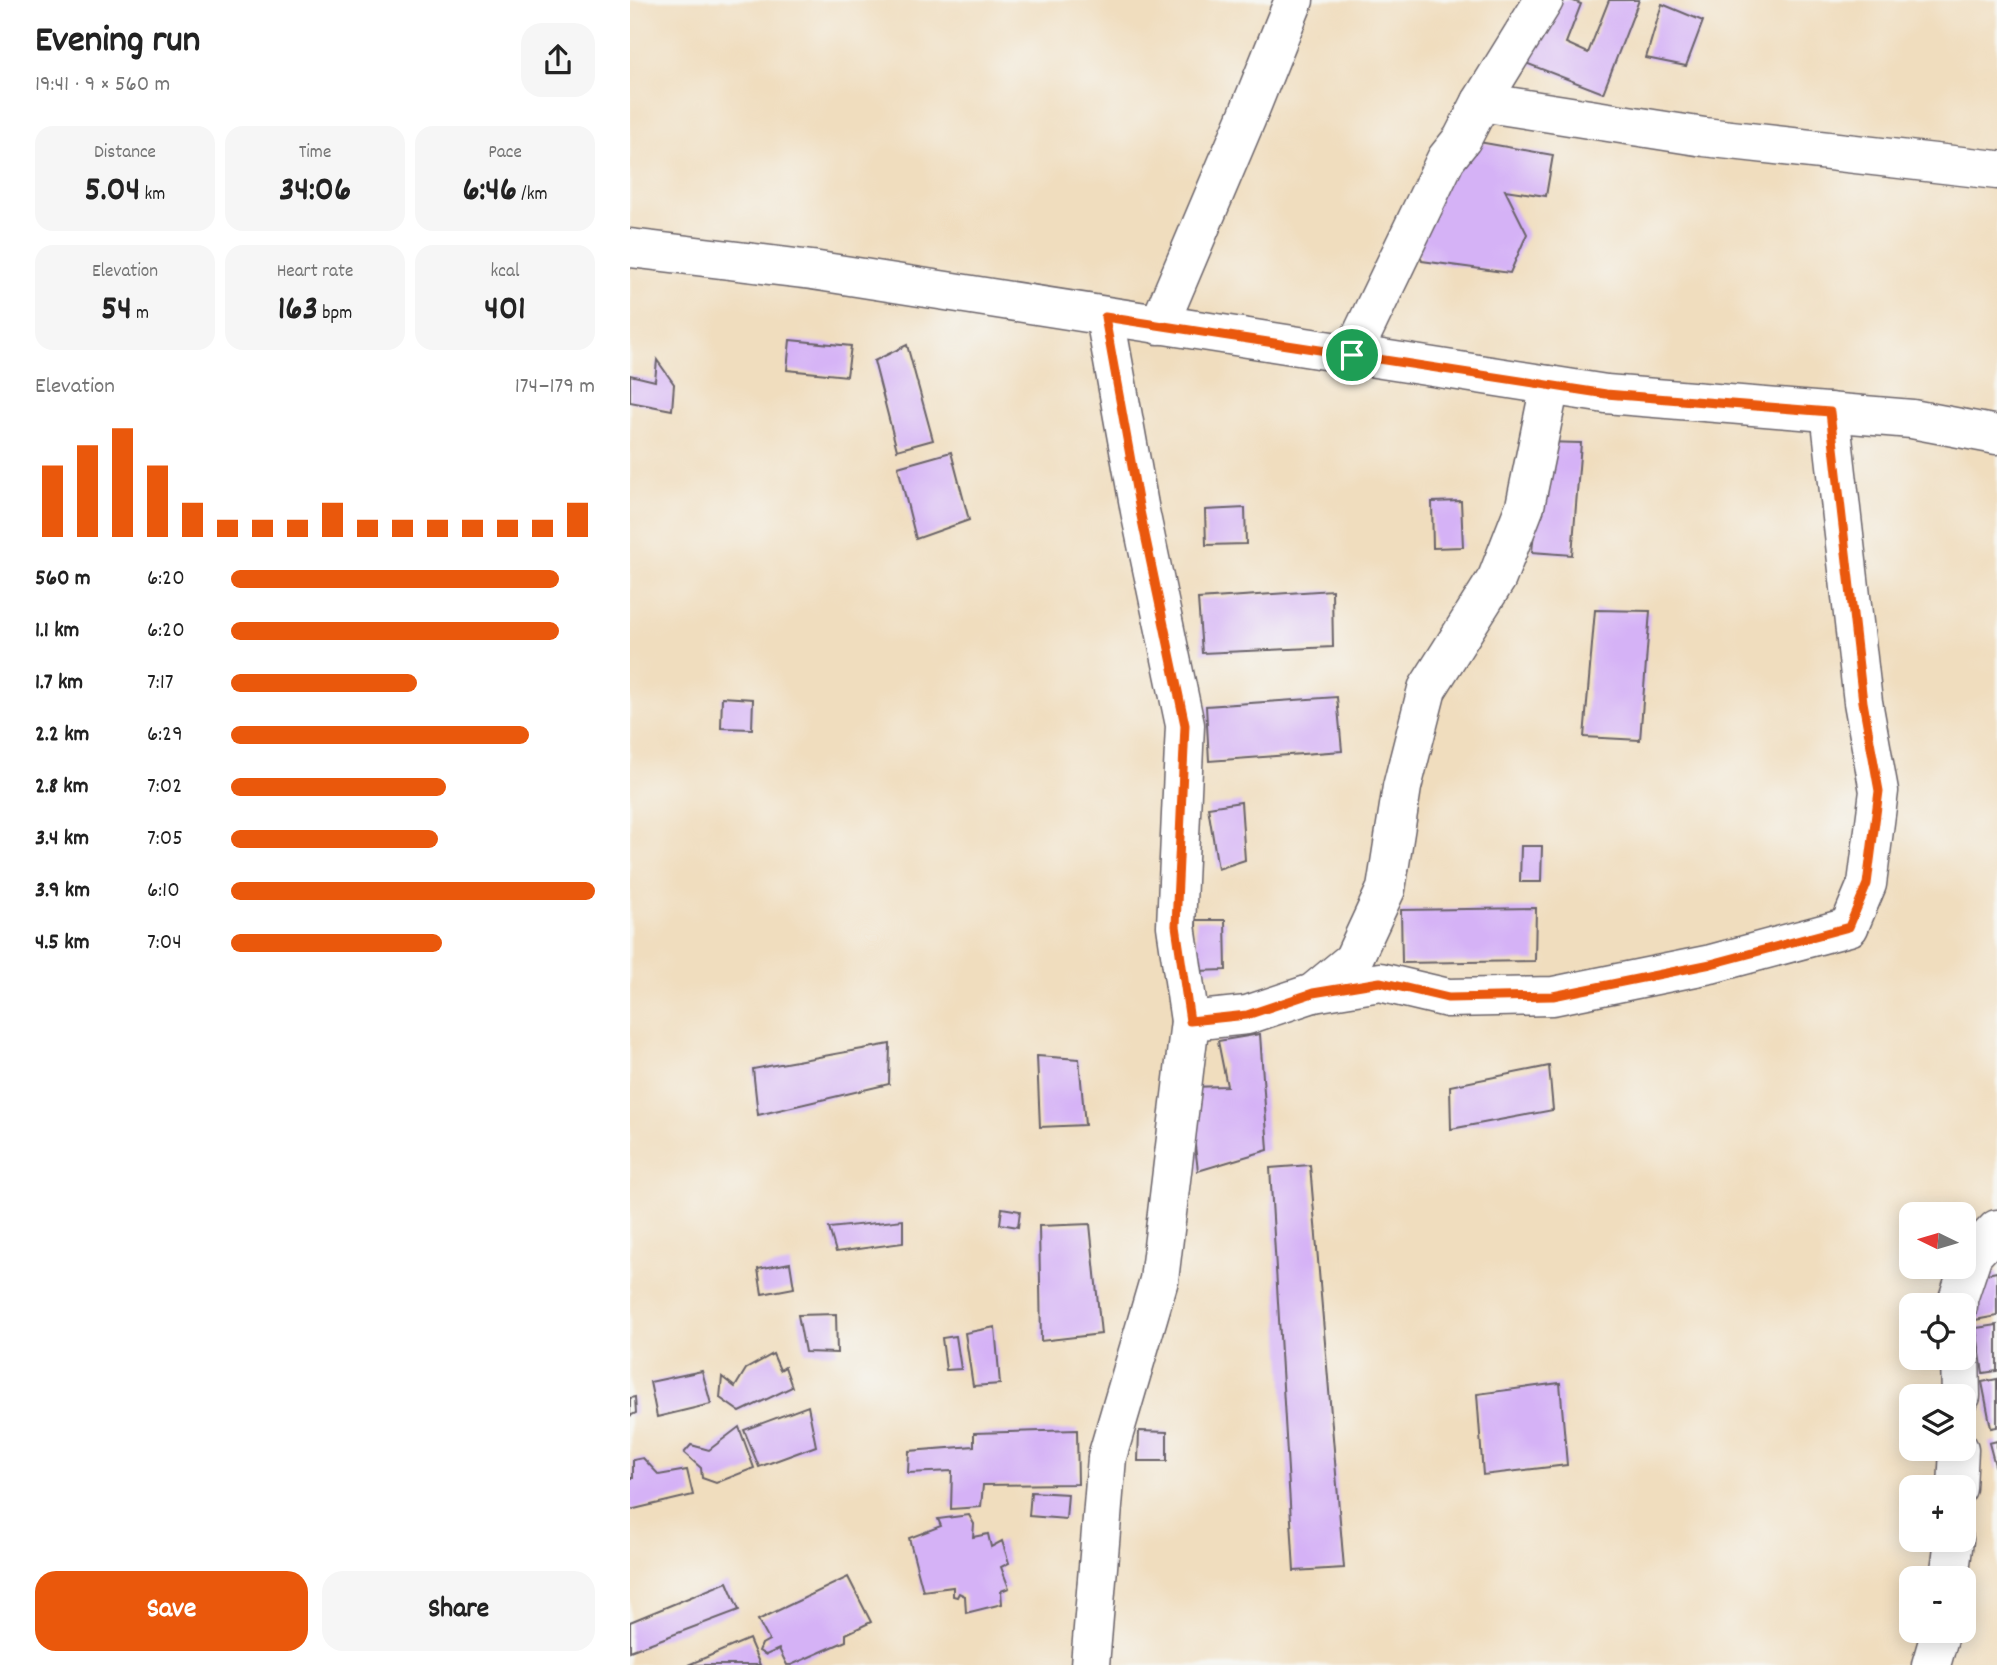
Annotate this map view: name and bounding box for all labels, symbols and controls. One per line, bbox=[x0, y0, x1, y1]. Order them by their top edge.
text: Evening run bbox=[35, 15, 200, 70]
button: share bbox=[521, 23, 595, 97]
text: 19:41 · 9 × 560 m bbox=[35, 69, 170, 102]
text: Distance bbox=[94, 140, 156, 167]
text: Time bbox=[299, 140, 331, 167]
text: Pace bbox=[488, 140, 522, 167]
text: 5.04 bbox=[85, 167, 140, 217]
text: 34:06 bbox=[279, 167, 351, 217]
text: 6:46 bbox=[462, 167, 517, 217]
text: km bbox=[140, 182, 165, 209]
text: /km bbox=[517, 182, 548, 209]
text: Elevation bbox=[92, 259, 158, 286]
text: Heart rate bbox=[277, 259, 353, 286]
text: kcal bbox=[491, 259, 519, 286]
text: 54 bbox=[101, 286, 132, 336]
text: 163 bbox=[278, 286, 318, 336]
text: 401 bbox=[484, 286, 526, 336]
text: m bbox=[132, 301, 149, 328]
text: bpm bbox=[318, 301, 352, 328]
pin bbox=[1322, 325, 1382, 385]
icon: arrive bbox=[1333, 336, 1371, 374]
text: Elevation bbox=[35, 371, 115, 404]
text: 174–179 m bbox=[515, 371, 595, 404]
text: 560 m bbox=[35, 563, 91, 596]
text: 6:20 bbox=[147, 563, 185, 596]
text: 1.1 km bbox=[35, 615, 79, 648]
text: 6:20 bbox=[147, 615, 185, 648]
text: 1.7 km bbox=[35, 667, 83, 700]
text: 7:17 bbox=[147, 667, 173, 700]
text: 2.2 km bbox=[35, 719, 89, 752]
text: 6:29 bbox=[147, 719, 183, 752]
text: 2.8 km bbox=[35, 771, 89, 804]
text: 7:02 bbox=[147, 771, 182, 804]
text: 3.4 km bbox=[35, 823, 89, 856]
text: 7:05 bbox=[147, 823, 183, 856]
text: 3.9 km bbox=[35, 875, 90, 908]
text: 6:10 bbox=[147, 875, 180, 908]
text: 4.5 km bbox=[35, 927, 90, 960]
text: 7:04 bbox=[147, 927, 182, 960]
north arrow bbox=[1899, 1202, 1976, 1279]
map controls bbox=[1899, 1202, 1976, 1643]
button: locate bbox=[1899, 1293, 1976, 1370]
button: layers bbox=[1899, 1384, 1976, 1461]
button: + bbox=[1899, 1475, 1976, 1552]
button: − bbox=[1899, 1566, 1976, 1643]
button: Save bbox=[35, 1571, 308, 1651]
button: Share bbox=[322, 1571, 595, 1651]

